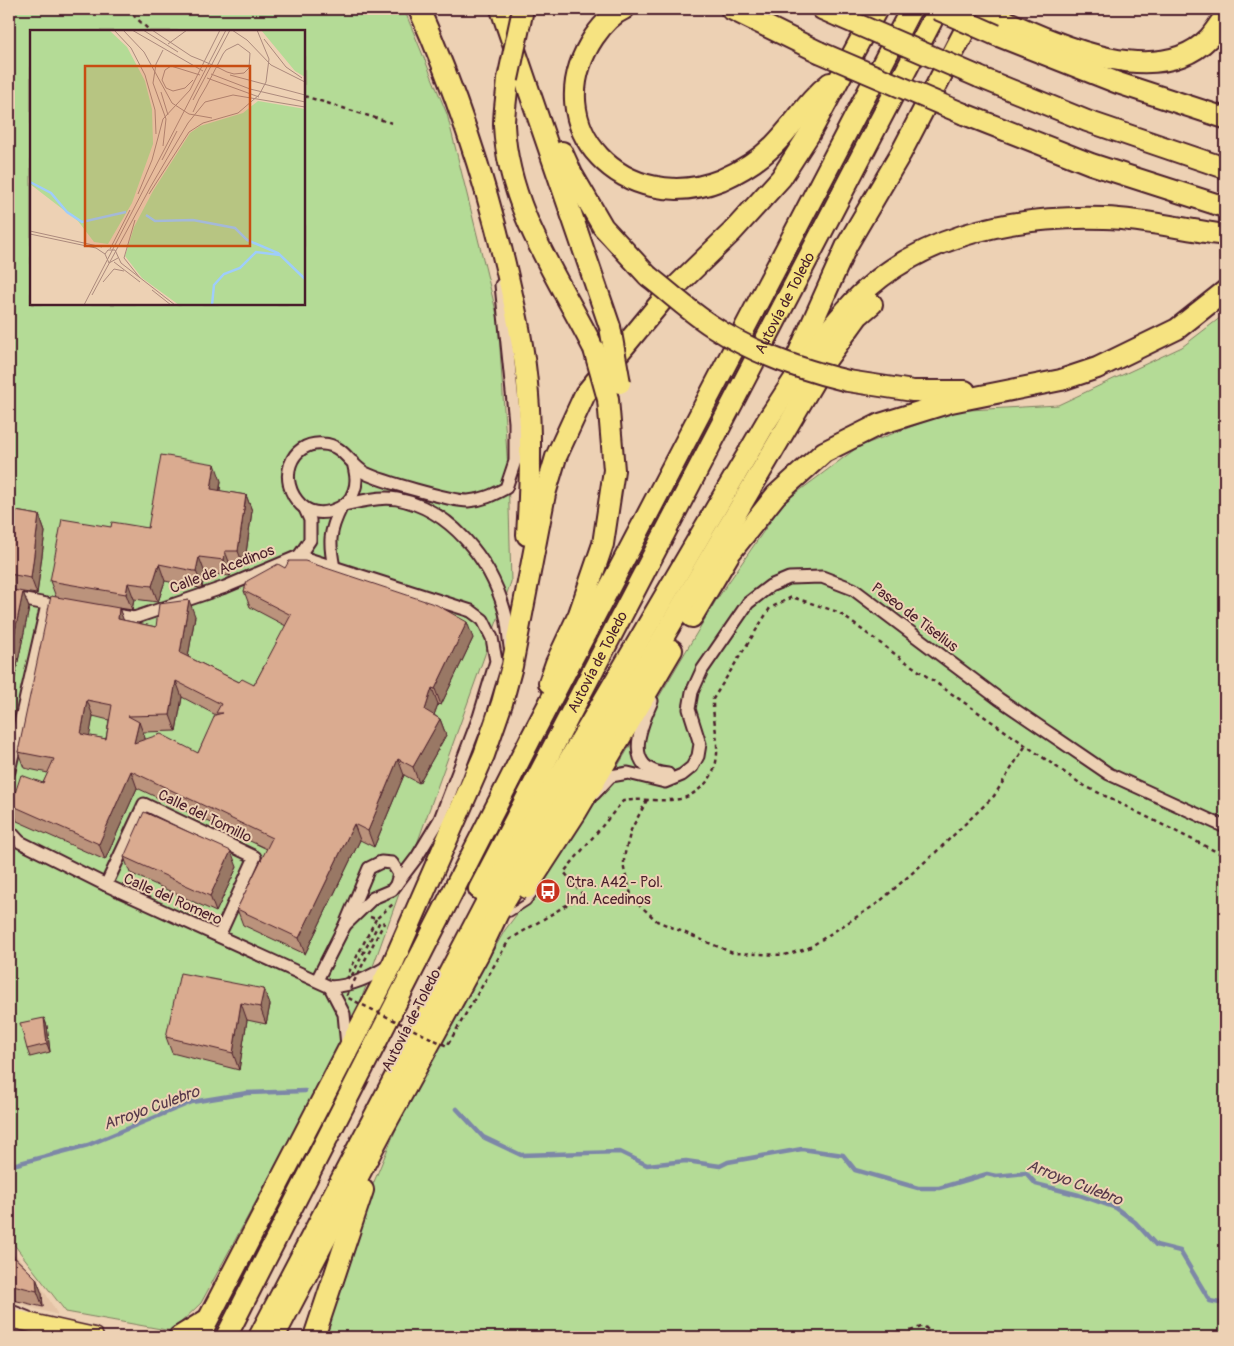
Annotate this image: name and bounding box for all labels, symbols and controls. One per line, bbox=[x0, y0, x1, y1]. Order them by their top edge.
inset map bbox=[30, 30, 305, 305]
street label: Autovía de Toledo bbox=[751, 249, 819, 357]
street label: Calle de Acedinos bbox=[167, 541, 277, 598]
street label: Paseo de Tiselius bbox=[868, 579, 962, 656]
street label: Autovía de Toledo bbox=[564, 608, 632, 716]
street label: Calle del Tomillo bbox=[155, 786, 255, 847]
street label: Calle del Romero bbox=[121, 869, 225, 930]
place label: Ctra. A42 - Pol. Ind. Acedinos bbox=[566, 873, 663, 909]
bus stop icon: Ctra. A42 - Pol. Ind. Acedinos bbox=[535, 878, 561, 904]
street label: Autovía de Toledo bbox=[378, 966, 445, 1074]
water label: Arroyo Culebro bbox=[101, 1081, 203, 1135]
water label: Arroyo Culebro bbox=[1024, 1156, 1126, 1211]

